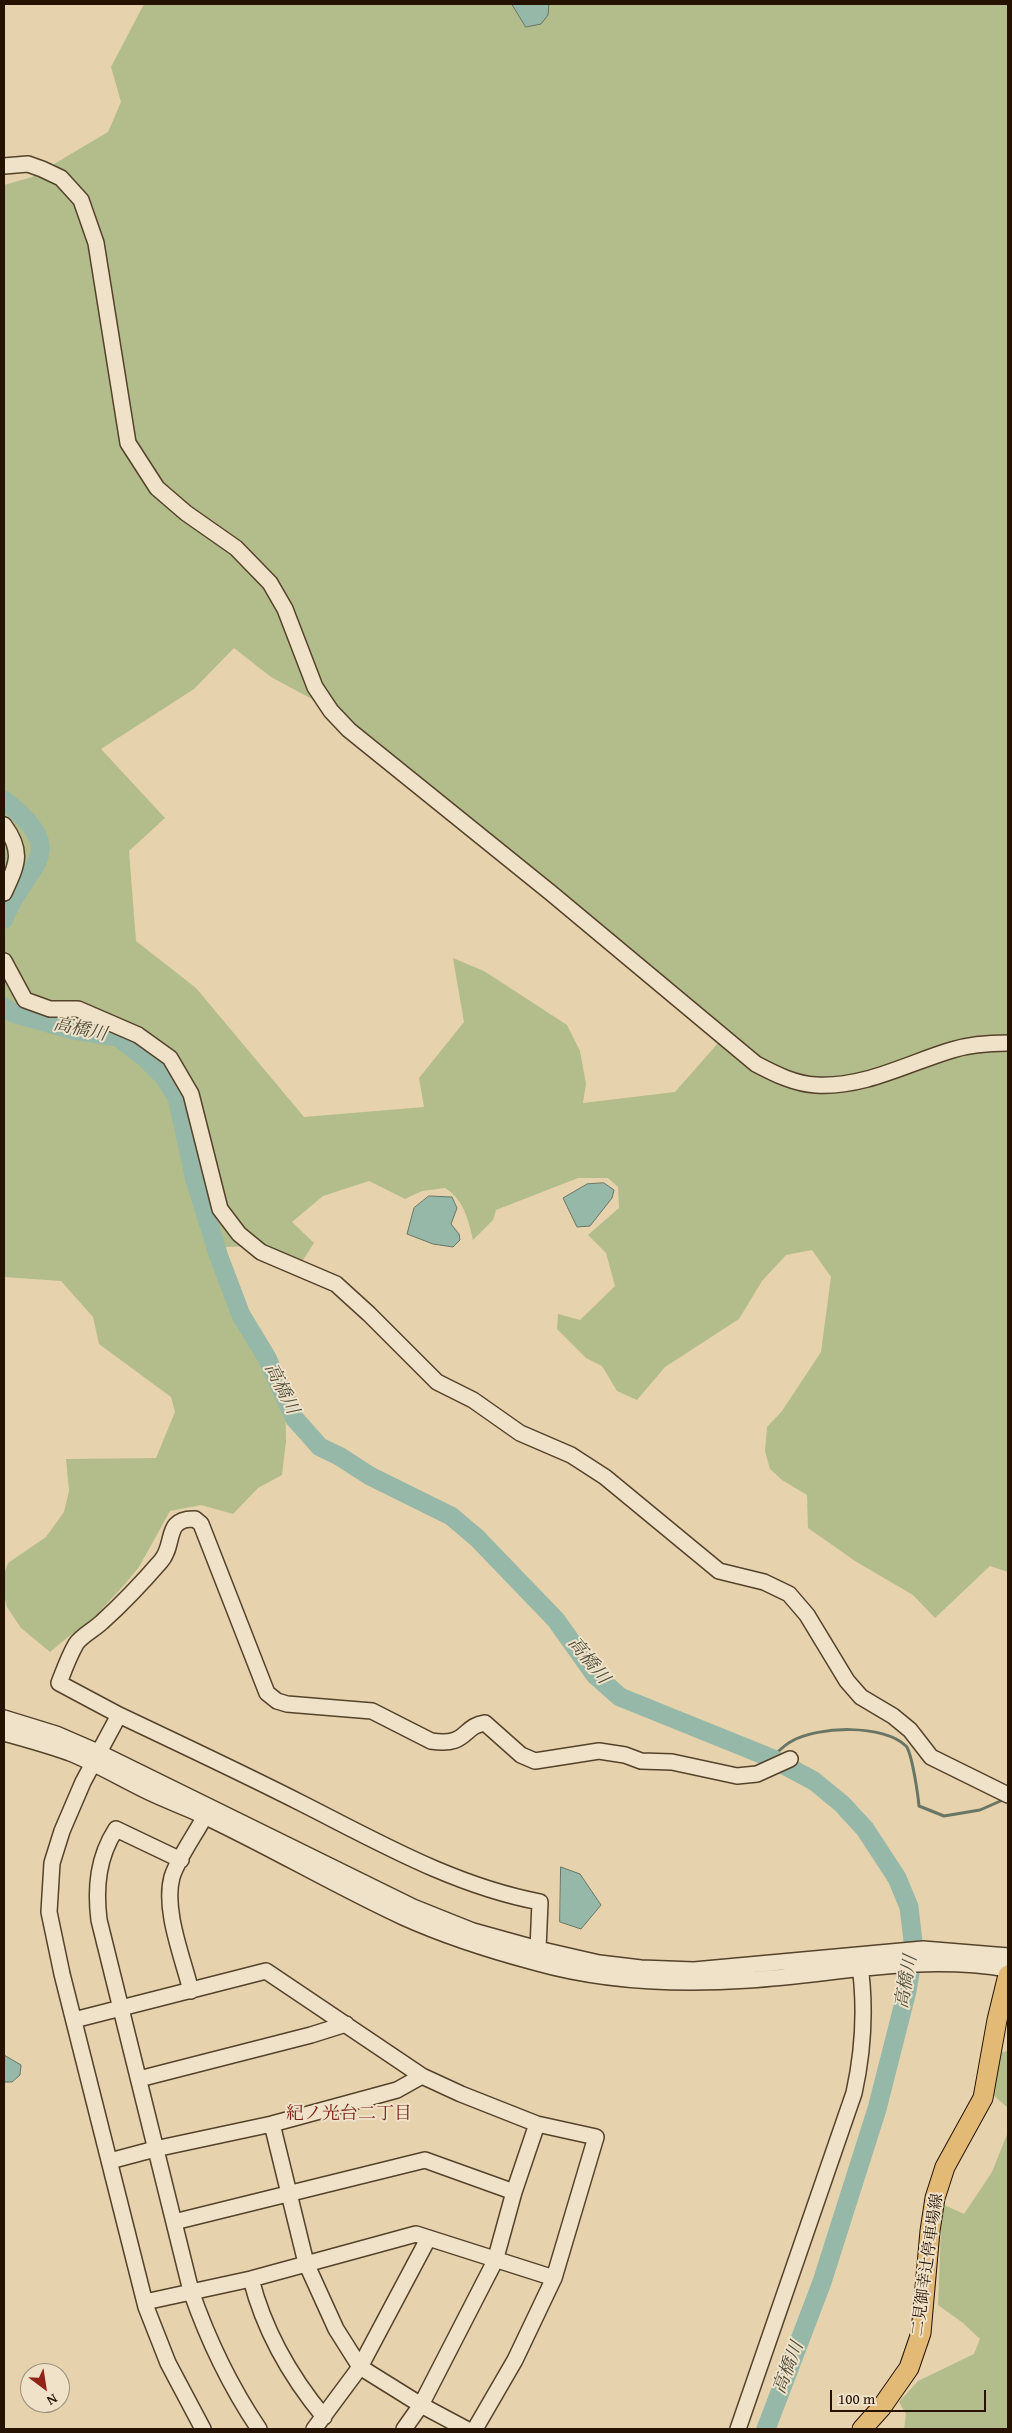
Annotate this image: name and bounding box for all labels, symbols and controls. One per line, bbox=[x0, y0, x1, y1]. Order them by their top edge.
water label: 高橋川 bbox=[51, 1014, 109, 1046]
water label: 高橋川 bbox=[259, 1360, 303, 1418]
water label: 高橋川 bbox=[563, 1633, 613, 1689]
water label: 高橋川 bbox=[892, 1954, 922, 2010]
district label: 紀ノ光台二丁目 bbox=[286, 2103, 412, 2125]
street label: 二見御幸辻停車場線 bbox=[908, 2192, 948, 2338]
water label: 高橋川 bbox=[769, 2339, 809, 2397]
north arrow bbox=[20, 2363, 70, 2413]
scale bar bbox=[832, 2380, 988, 2412]
text: 100 m bbox=[838, 2388, 875, 2409]
text: N bbox=[43, 2389, 61, 2411]

